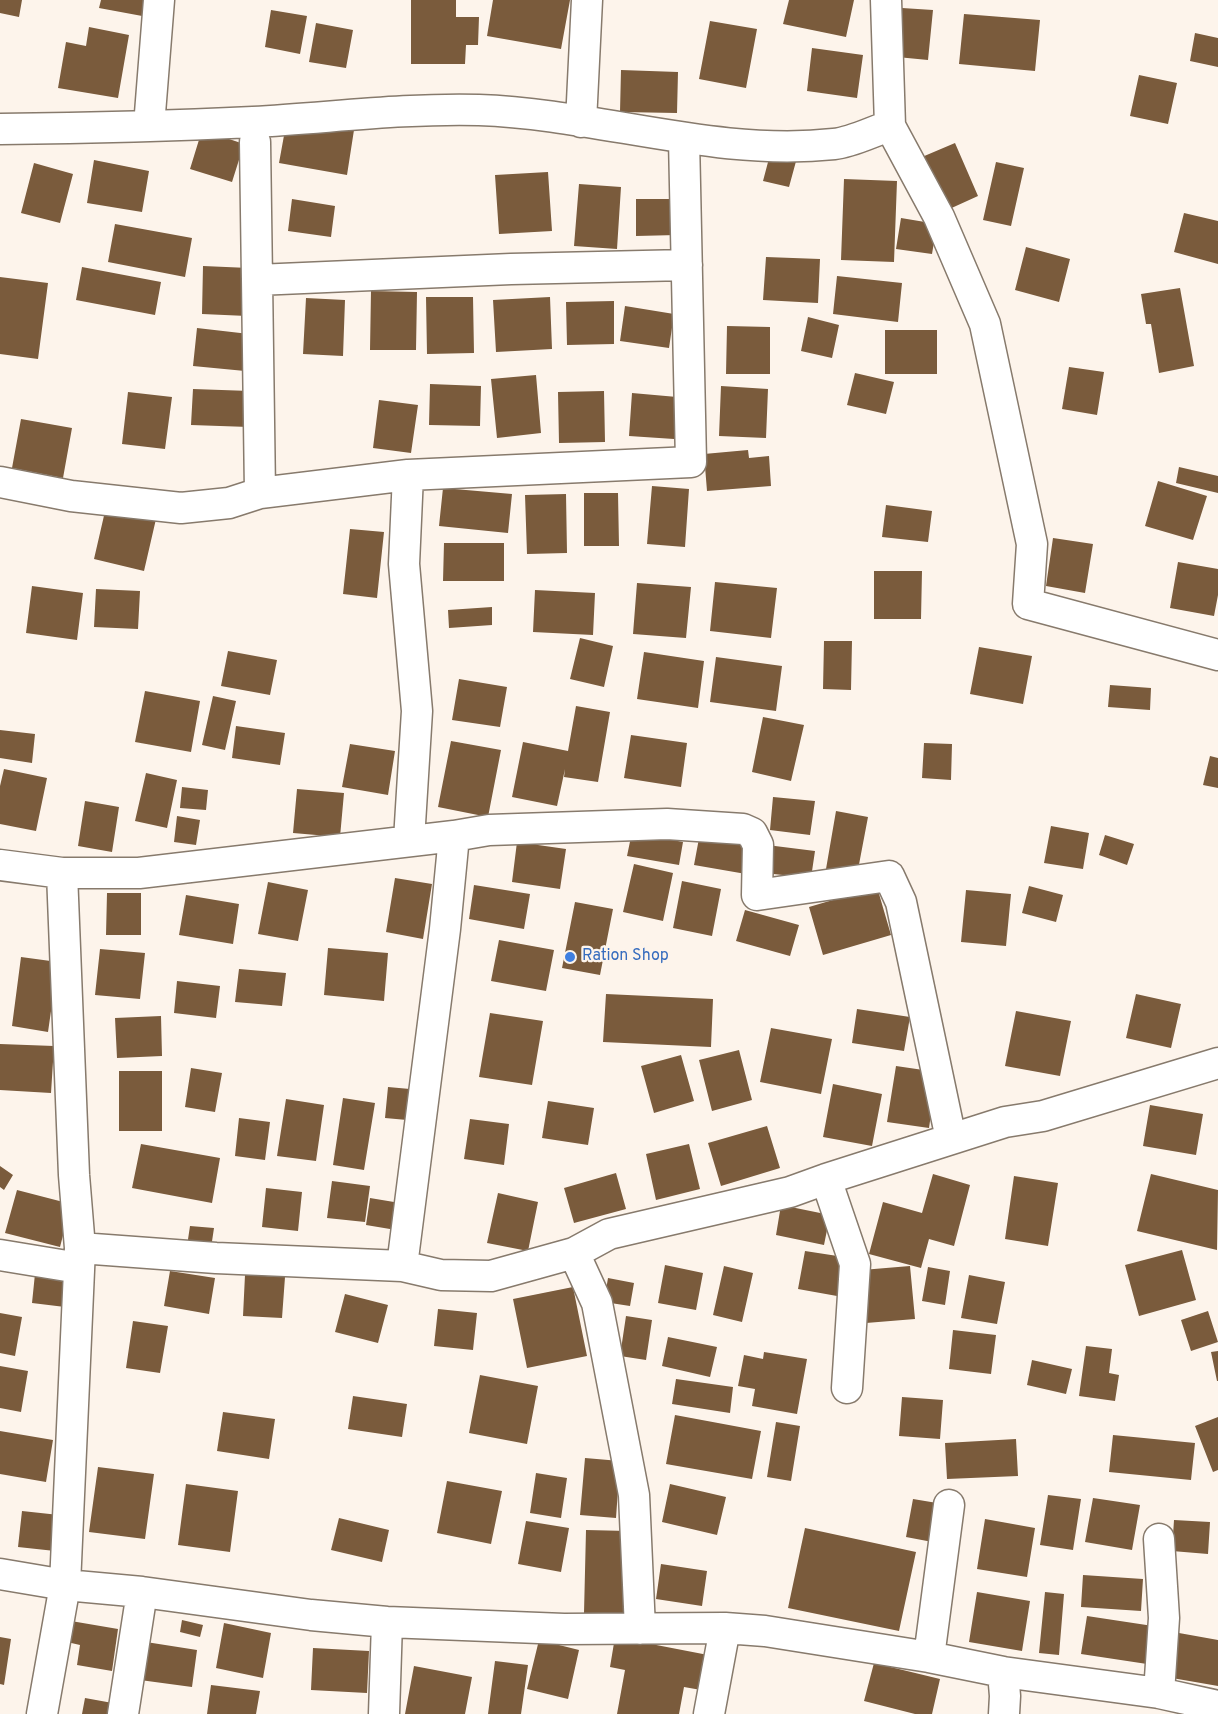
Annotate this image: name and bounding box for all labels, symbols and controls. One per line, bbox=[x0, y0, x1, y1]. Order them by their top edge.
place label: Ration Shop bbox=[582, 947, 669, 967]
marker: Ration Shop bbox=[563, 950, 577, 964]

